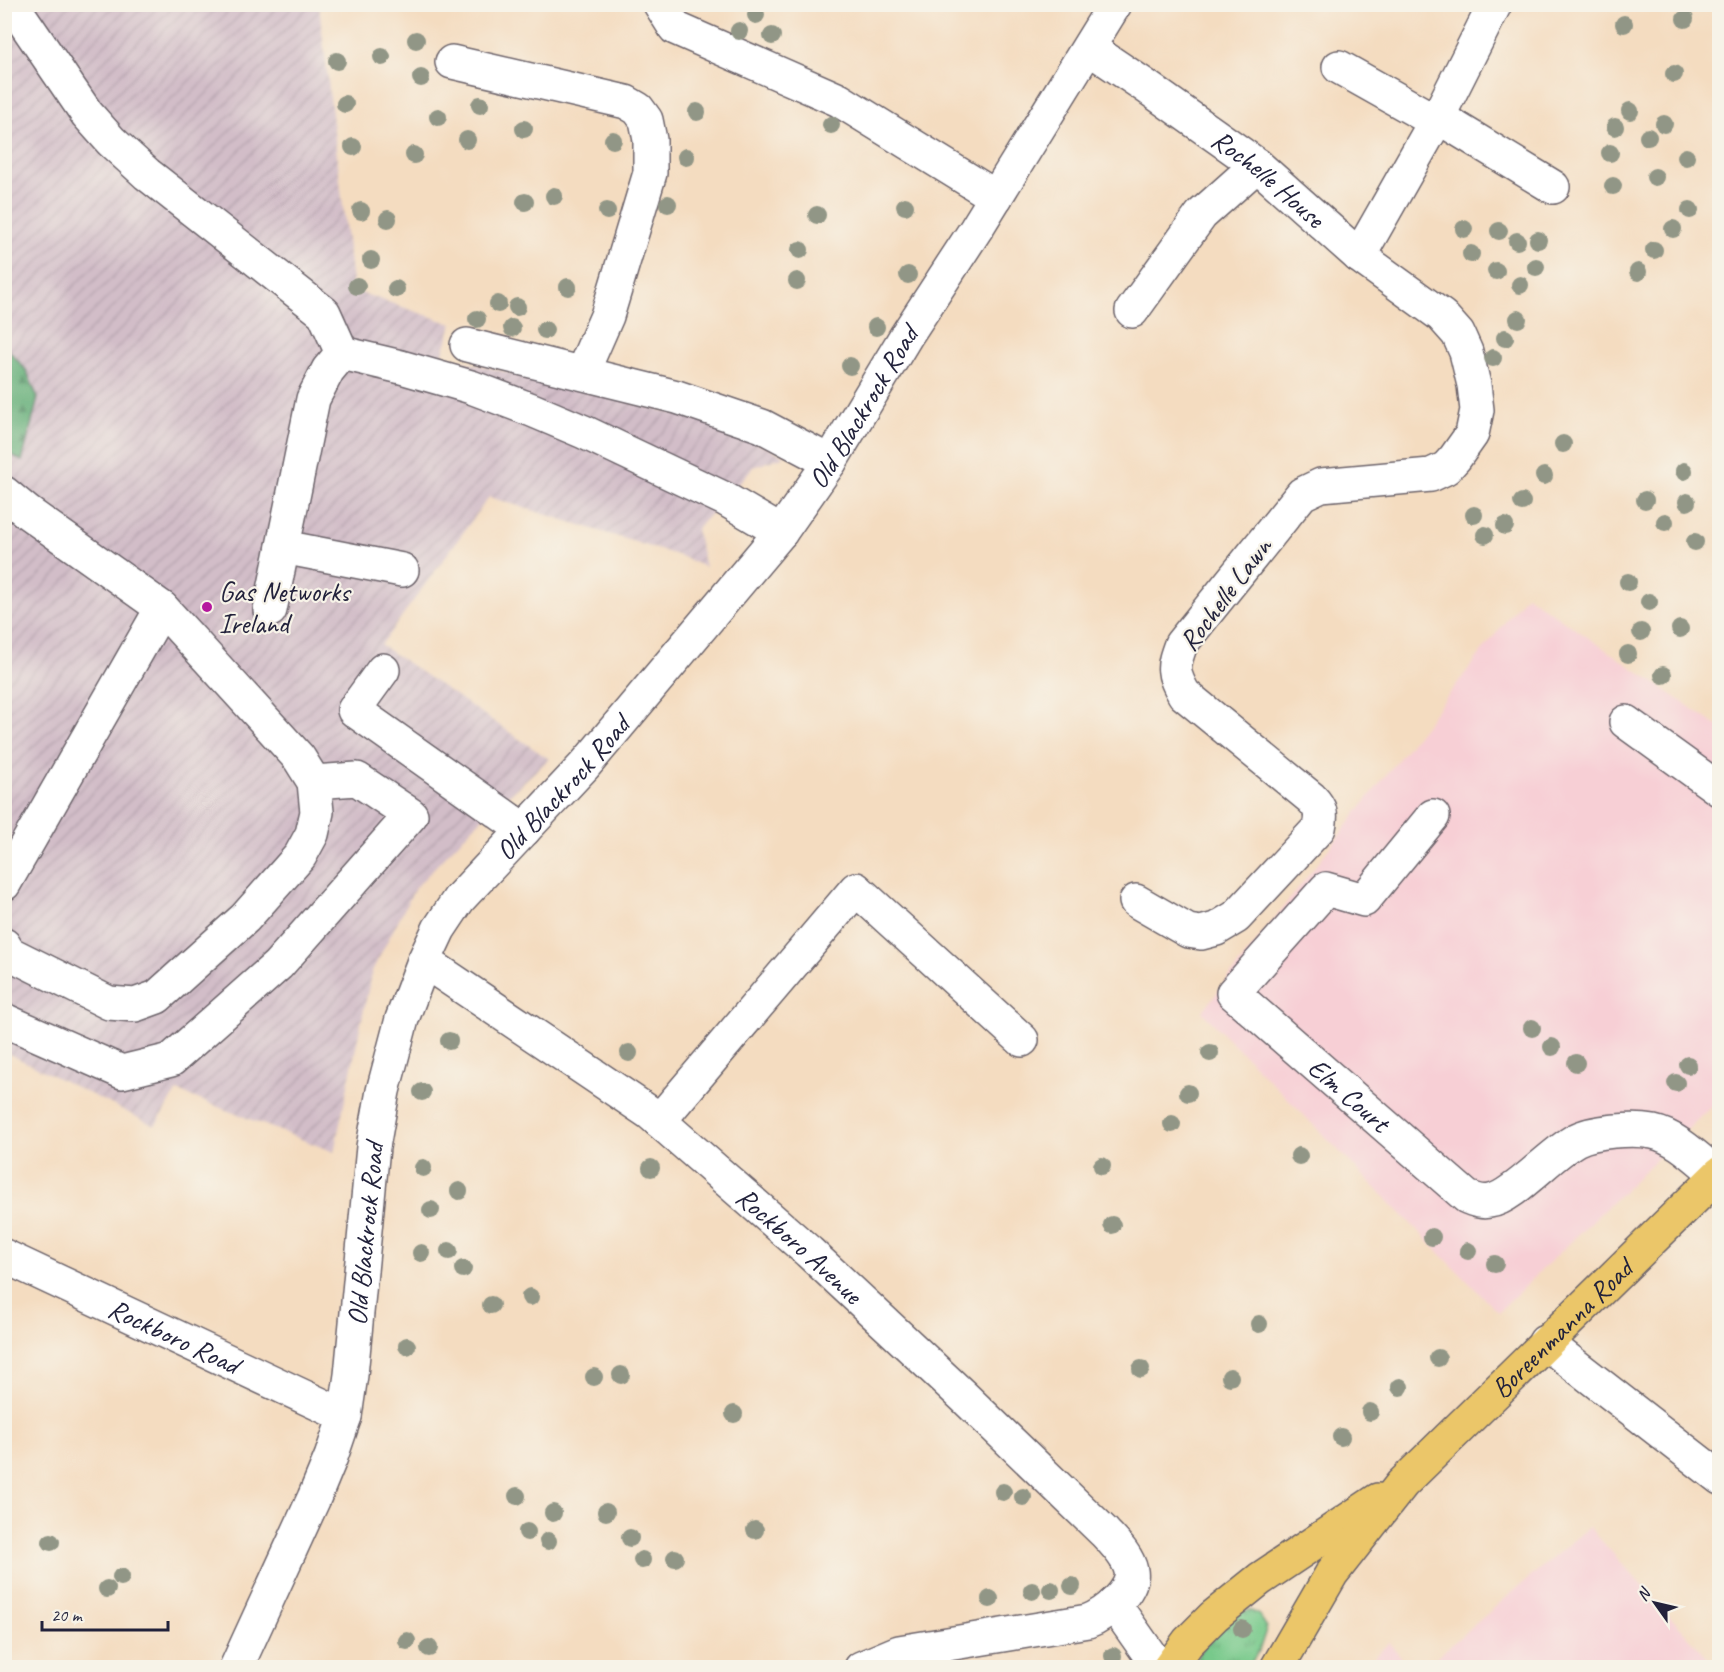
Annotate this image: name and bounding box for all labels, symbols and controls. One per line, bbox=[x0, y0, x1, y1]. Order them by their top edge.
street label: Rochelle House bbox=[1205, 121, 1334, 236]
street label: Old Blackrock Road bbox=[800, 316, 928, 495]
street label: Rochelle Lawn bbox=[1171, 529, 1280, 658]
place label: Gas Networks Ireland bbox=[219, 574, 352, 641]
marker: Gas Networks Ireland bbox=[200, 600, 214, 614]
street label: Old Blackrock Road bbox=[487, 705, 639, 867]
street label: Elm Court bbox=[1301, 1050, 1399, 1141]
street label: Old Blackrock Road bbox=[338, 1137, 391, 1327]
street label: Rockboro Avenue bbox=[729, 1179, 872, 1312]
street label: Boreenmanna Road bbox=[1483, 1248, 1642, 1405]
street label: Rockboro Road bbox=[103, 1290, 249, 1383]
north arrow bbox=[1625, 1573, 1685, 1633]
text: N bbox=[1632, 1583, 1656, 1605]
scale bar bbox=[42, 1594, 168, 1632]
text: 20 m bbox=[51, 1604, 84, 1626]

